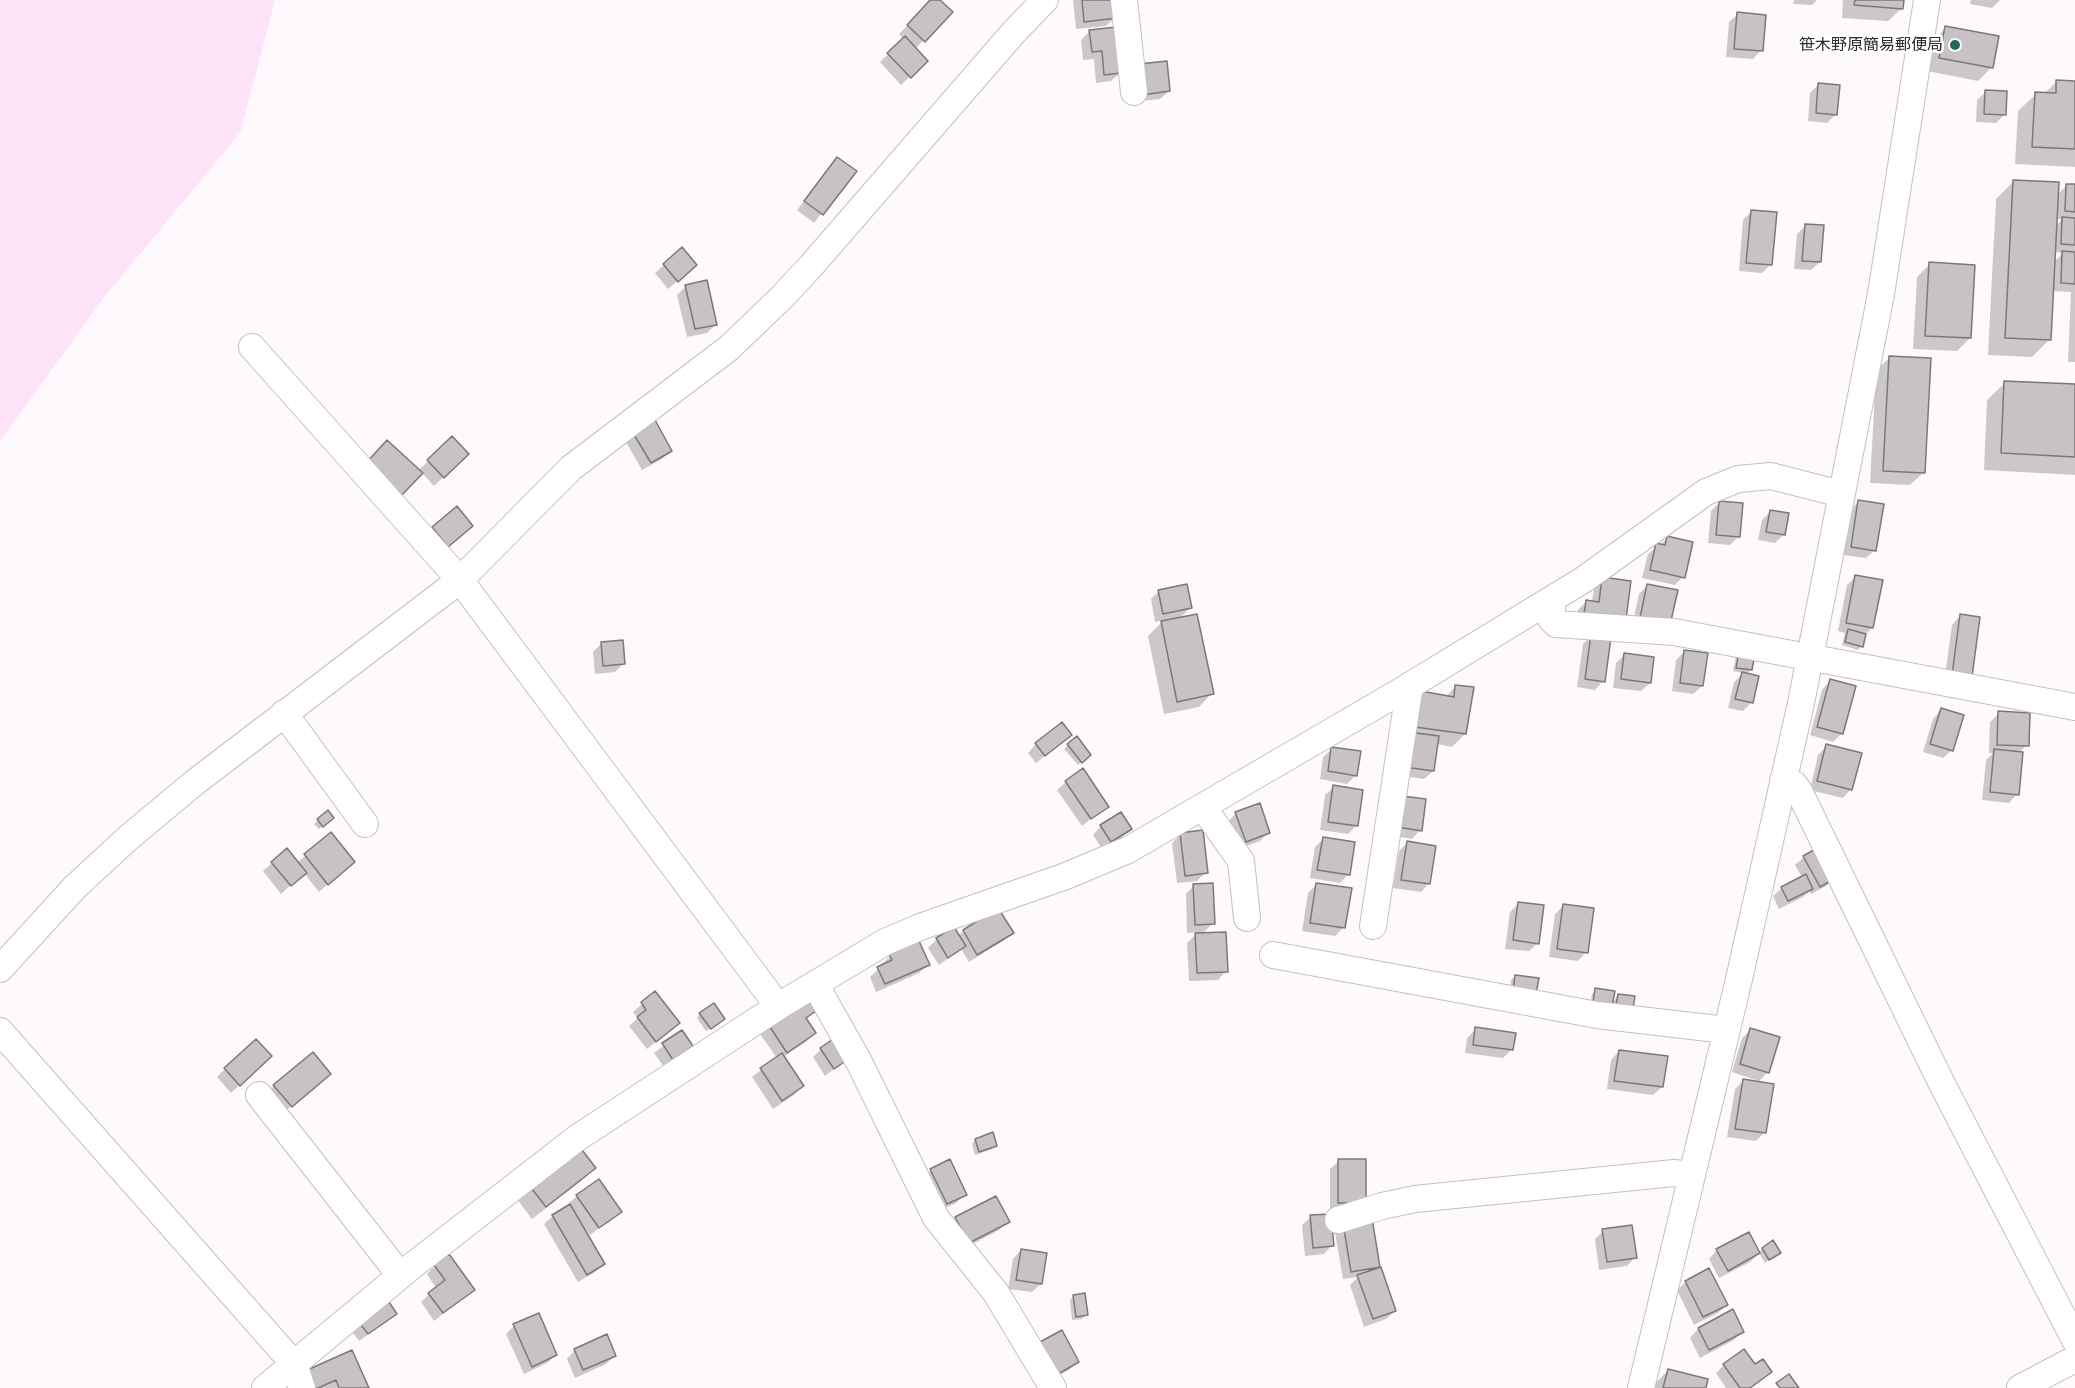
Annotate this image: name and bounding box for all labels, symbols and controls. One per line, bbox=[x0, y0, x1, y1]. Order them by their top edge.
place label: 笹木野原簡易郵便局 bbox=[1799, 35, 1943, 55]
marker: 笹木野原簡易郵便局 bbox=[1948, 38, 1962, 52]

